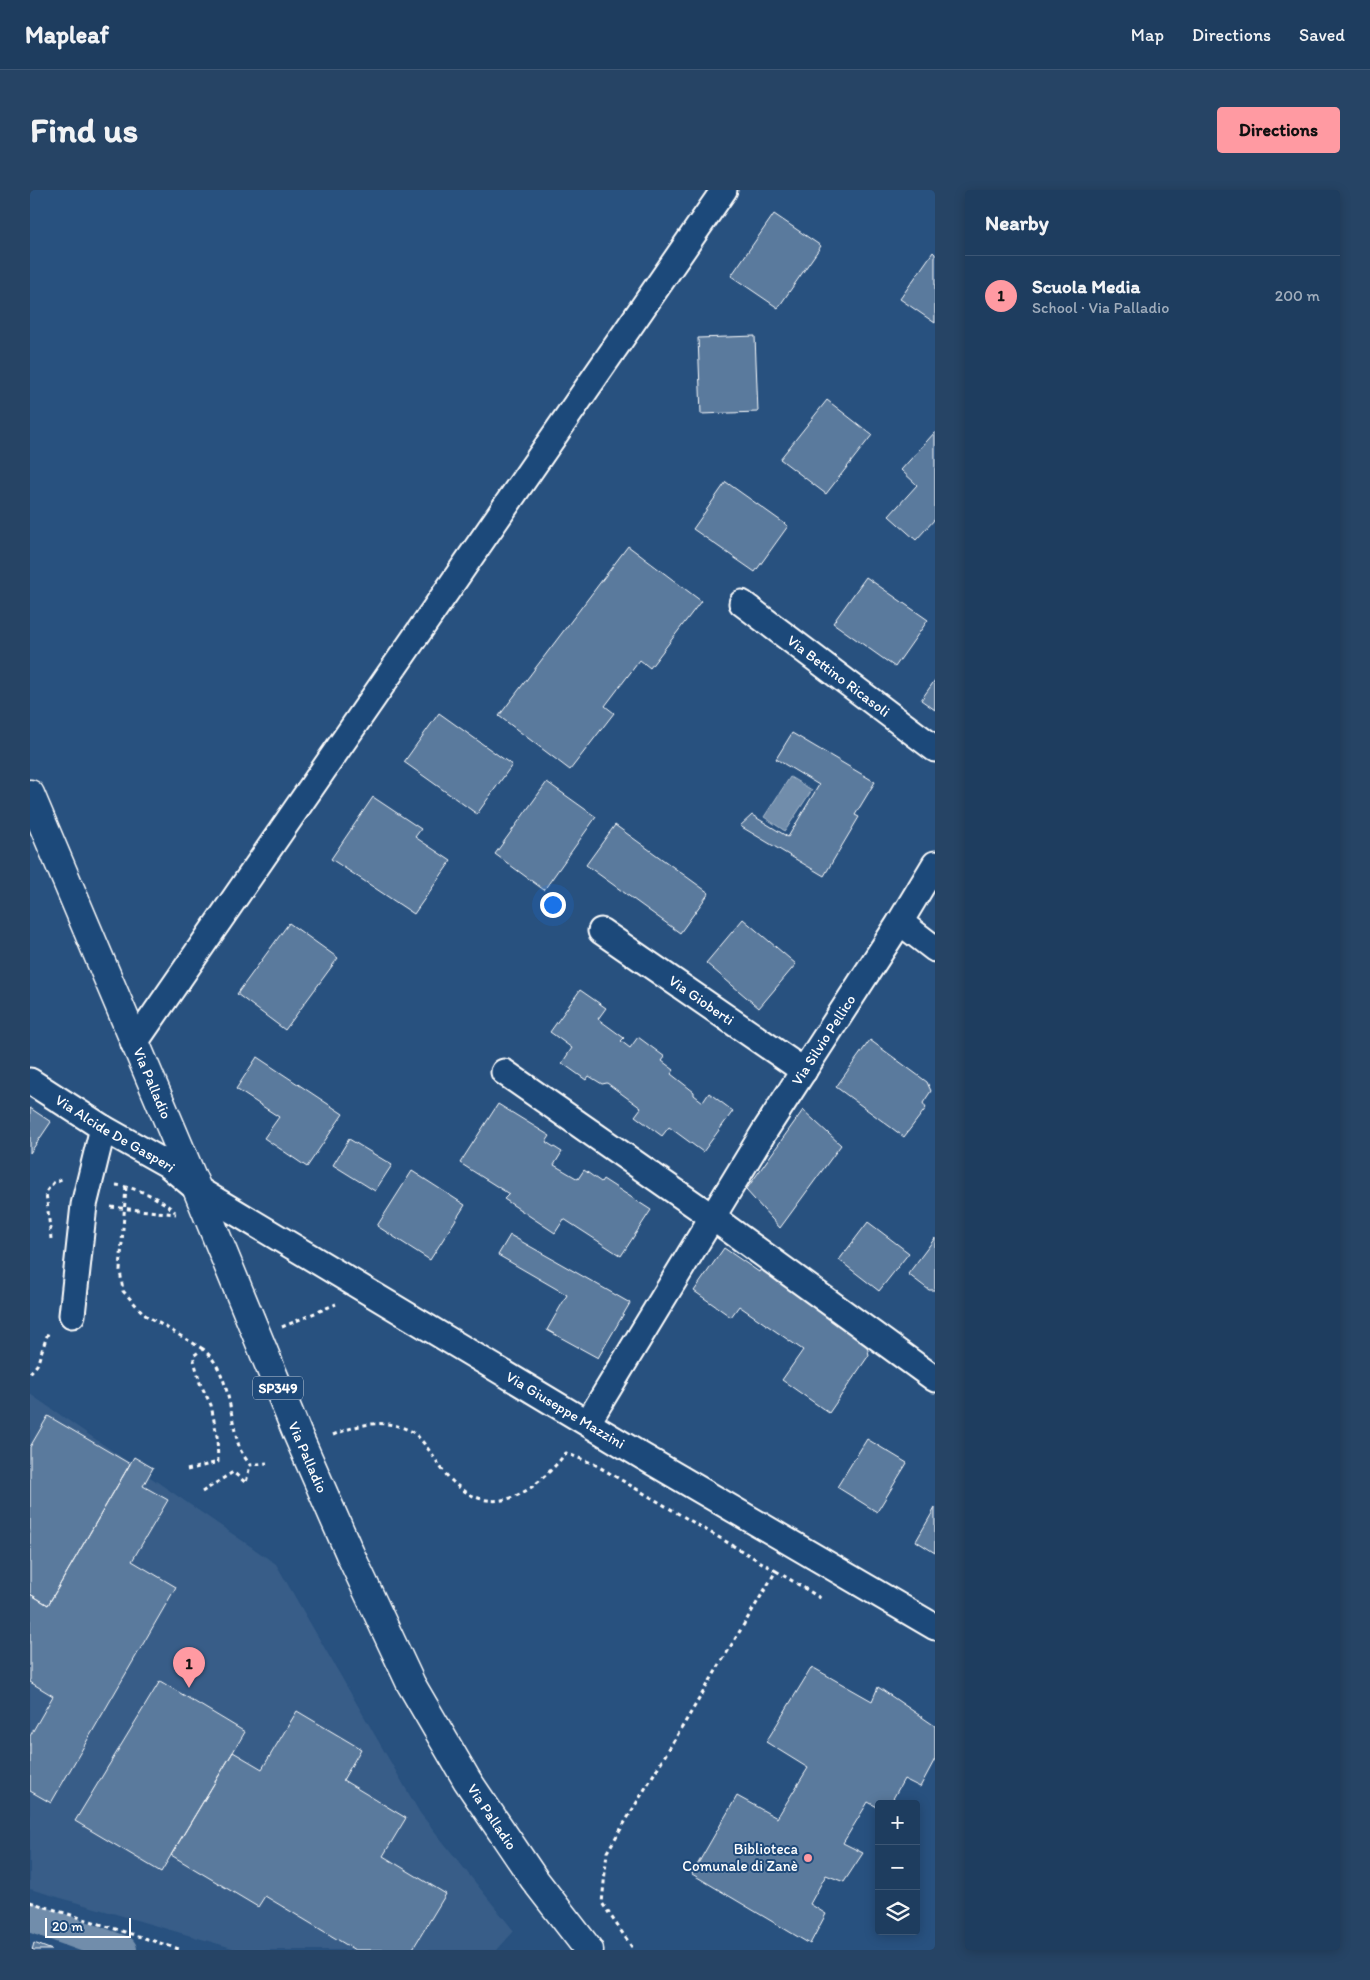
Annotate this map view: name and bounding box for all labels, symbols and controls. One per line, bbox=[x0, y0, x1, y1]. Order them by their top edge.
text: Mapleaf bbox=[25, 20, 109, 49]
text: Map bbox=[1131, 24, 1164, 46]
text: Directions bbox=[1192, 24, 1271, 46]
text: Saved bbox=[1299, 24, 1345, 46]
button: Directions bbox=[1217, 107, 1340, 153]
text: Find us bbox=[30, 109, 138, 151]
text: Nearby bbox=[985, 210, 1049, 235]
text: Scuola Media bbox=[1032, 275, 1140, 298]
text: 1 bbox=[997, 286, 1005, 305]
text: 200 m bbox=[1275, 286, 1320, 305]
text: School · Via Palladio bbox=[1032, 298, 1169, 317]
street label: Via Bettino Ricasoli bbox=[784, 631, 893, 721]
your location bbox=[540, 892, 566, 918]
street label: Via Gioberti bbox=[665, 971, 738, 1029]
street label: Via Silvio Pellico bbox=[788, 991, 860, 1089]
street label: Via Palladio bbox=[129, 1045, 175, 1122]
street label: Via Alcide De Gasperi bbox=[52, 1091, 179, 1176]
street label: Via Giuseppe Mazzini bbox=[503, 1368, 628, 1453]
road number: SP349 bbox=[253, 1376, 303, 1400]
street label: Via Palladio bbox=[284, 1419, 331, 1496]
pin: 1 bbox=[173, 1647, 205, 1688]
street label: Via Palladio bbox=[463, 1781, 521, 1853]
map controls bbox=[875, 1800, 920, 1935]
button: + bbox=[875, 1800, 920, 1845]
place label: Biblioteca Comunale di Zanè bbox=[682, 1840, 799, 1875]
button: − bbox=[875, 1845, 920, 1890]
marker: Biblioteca Comunale di Zanè bbox=[802, 1852, 814, 1864]
button: layers bbox=[875, 1890, 920, 1935]
scale bar bbox=[45, 1915, 131, 1938]
text: 20 m bbox=[52, 1918, 83, 1935]

